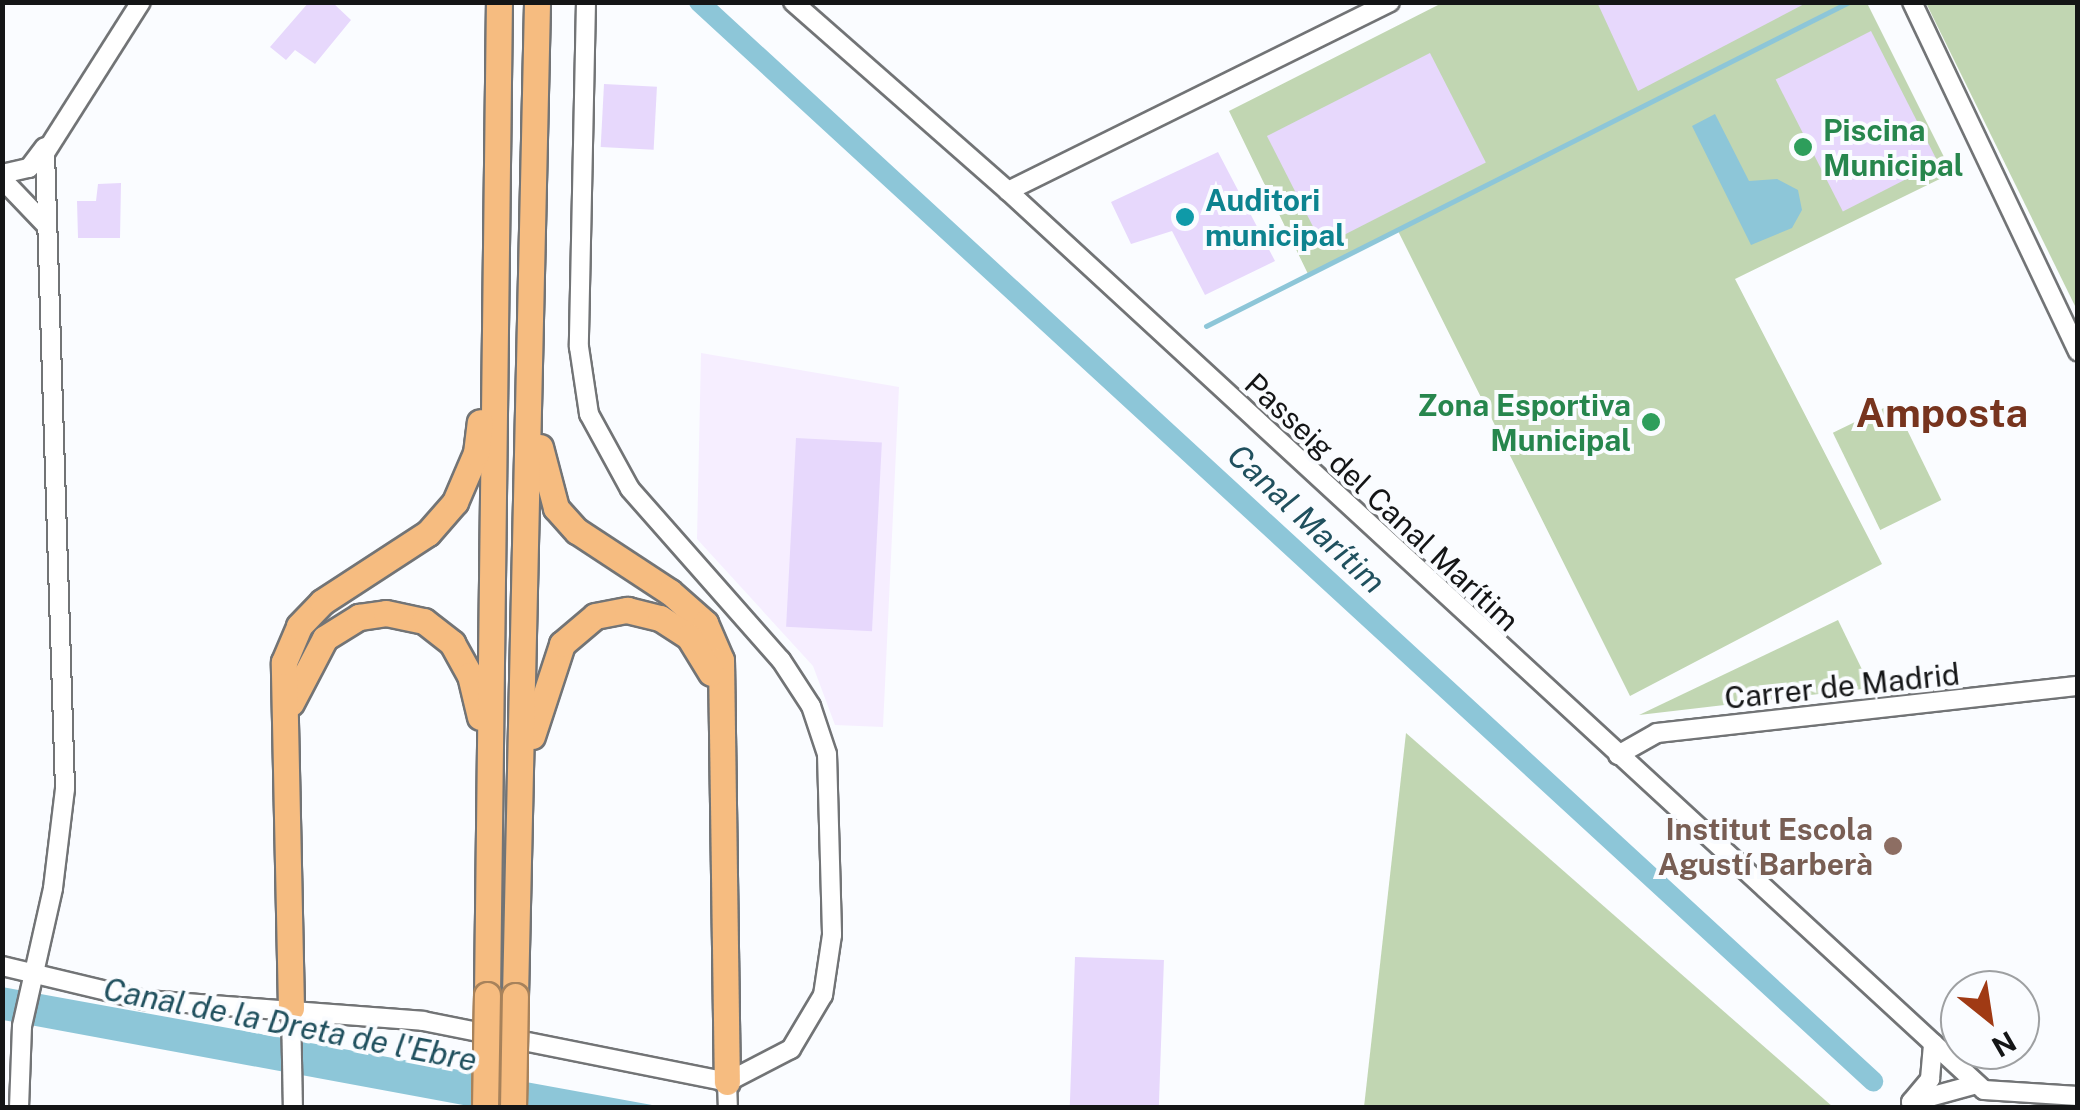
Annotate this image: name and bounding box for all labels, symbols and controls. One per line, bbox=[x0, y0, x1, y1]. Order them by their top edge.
place label: Piscina Municipal bbox=[1823, 112, 1964, 182]
marker: Piscina Municipal bbox=[1792, 136, 1814, 158]
place label: Auditori municipal bbox=[1205, 182, 1345, 252]
marker: Auditori municipal bbox=[1174, 206, 1196, 228]
street label: Passeig del Canal Marítim bbox=[1237, 365, 1527, 639]
place label: Zona Esportiva Municipal bbox=[1418, 387, 1631, 458]
district label: Amposta bbox=[1856, 389, 2028, 437]
marker: Zona Esportiva Municipal bbox=[1640, 411, 1662, 433]
water label: Canal Marítim bbox=[1219, 436, 1393, 602]
street label: Carrer de Madrid bbox=[1722, 656, 1962, 716]
place label: Institut Escola Agustí Barberà bbox=[1658, 811, 1873, 882]
marker: Institut Escola Agustí Barberà bbox=[1882, 835, 1904, 857]
water label: Canal de la Dreta de l'Ebre bbox=[99, 970, 481, 1080]
north arrow bbox=[1940, 970, 2040, 1070]
text: N bbox=[1987, 1025, 2022, 1064]

